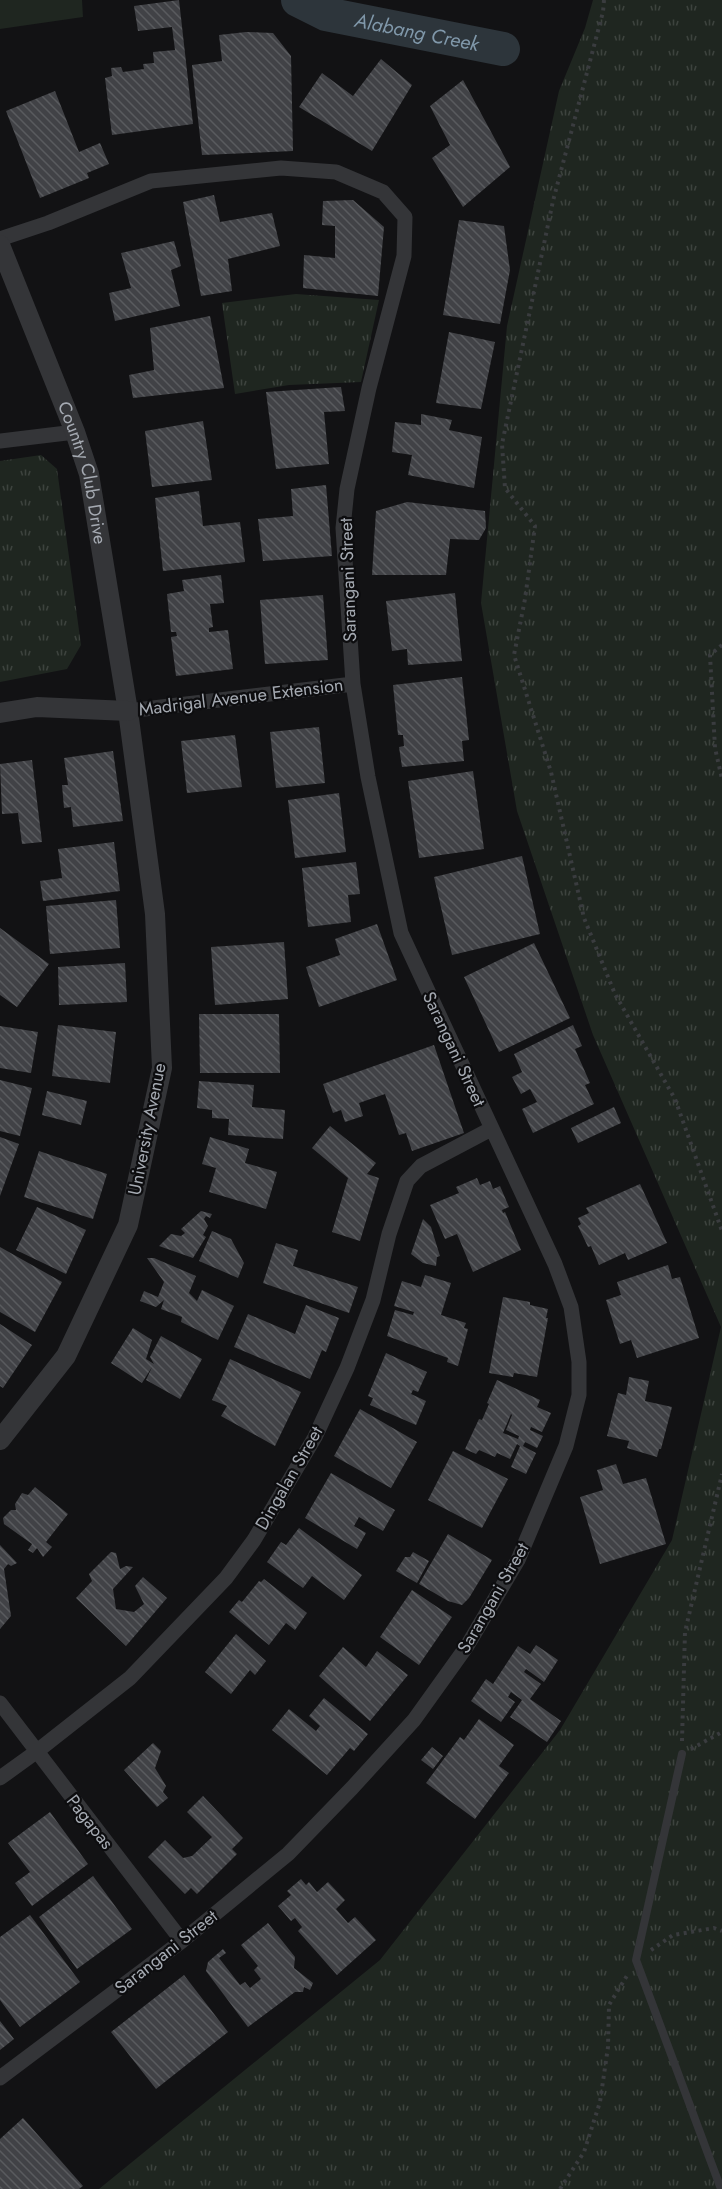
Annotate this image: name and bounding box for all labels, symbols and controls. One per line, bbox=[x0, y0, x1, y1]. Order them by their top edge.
water label: Alabang Creek bbox=[351, 5, 483, 59]
street label: Country Club Drive bbox=[51, 397, 113, 546]
street label: Sarangani Street bbox=[333, 517, 363, 643]
street label: Madrigal Avenue Extension bbox=[137, 672, 345, 722]
street label: Sarangani Street bbox=[416, 987, 492, 1111]
street label: University Avenue bbox=[121, 1061, 173, 1197]
street label: Dingalan Street bbox=[249, 1421, 330, 1535]
street label: Sarangani Street bbox=[451, 1537, 536, 1658]
street label: Pagapas bbox=[60, 1789, 120, 1855]
street label: Sarangani Street bbox=[109, 1903, 223, 2000]

